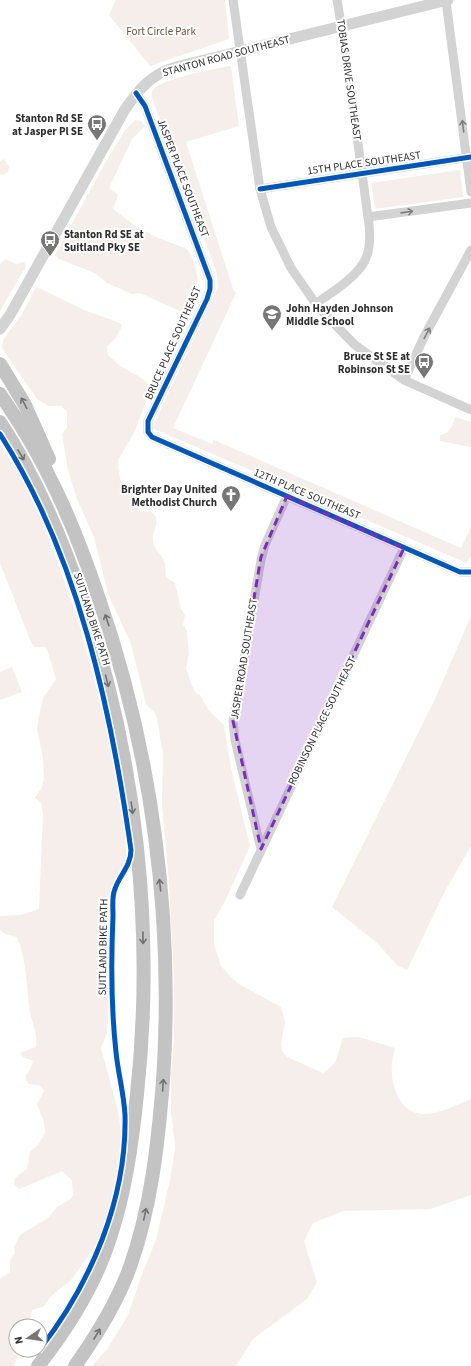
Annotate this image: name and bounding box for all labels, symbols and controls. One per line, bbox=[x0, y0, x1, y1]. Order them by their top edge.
street label: TOBIAS DRIVE SOUTHEAST bbox=[333, 18, 365, 142]
park label: Fort Circle Park bbox=[126, 24, 196, 39]
street label: STANTON ROAD SOUTHEAST bbox=[161, 32, 292, 80]
place label: Stanton Rd SE at Jasper Pl SE bbox=[12, 111, 83, 139]
bus stop icon: Stanton Rd SE at Jasper Pl SE bbox=[86, 113, 108, 141]
street label: JASPER PLACE SOUTHEAST bbox=[153, 116, 213, 240]
one-way arrow bbox=[459, 120, 467, 133]
street label: 15TH PLACE SOUTHEAST bbox=[306, 148, 422, 178]
one-way arrow bbox=[400, 208, 413, 216]
place label: Stanton Rd SE at Suitland Pky SE bbox=[64, 227, 145, 255]
bus stop icon: Stanton Rd SE at Suitland Pky SE bbox=[39, 229, 61, 257]
street label: BRUCE PLACE SOUTHEAST bbox=[141, 284, 205, 402]
place label: John Hayden Johnson Middle School bbox=[286, 301, 393, 329]
school or university icon: John Hayden Johnson Middle School bbox=[261, 303, 283, 331]
one-way arrow bbox=[424, 327, 431, 339]
place label: Bruce St SE at Robinson St SE bbox=[338, 349, 411, 377]
bus stop icon: Bruce St SE at Robinson St SE bbox=[413, 351, 435, 379]
one-way arrow bbox=[20, 397, 28, 409]
one-way arrow bbox=[17, 449, 25, 461]
street label: 12TH PLACE SOUTHEAST bbox=[251, 465, 363, 523]
place label: Brighter Day United Methodist Church bbox=[121, 482, 217, 510]
church icon: Brighter Day United Methodist Church bbox=[220, 484, 242, 512]
street label: SUITLAND BIKE PATH bbox=[70, 571, 114, 667]
street label: JASPER ROAD SOUTHEAST bbox=[227, 597, 261, 721]
one-way arrow bbox=[103, 614, 110, 627]
street label: ROBINSON PLACE SOUTHEAST bbox=[284, 654, 360, 788]
one-way arrow bbox=[103, 674, 111, 687]
one-way arrow bbox=[128, 801, 136, 814]
one-way arrow bbox=[157, 879, 164, 892]
street label: SUITLAND BIKE PATH bbox=[95, 898, 111, 996]
one-way arrow bbox=[139, 931, 147, 944]
one-way arrow bbox=[159, 1079, 166, 1092]
one-way arrow bbox=[142, 1207, 150, 1220]
north arrow bbox=[8, 1318, 48, 1358]
one-way arrow bbox=[94, 1328, 102, 1340]
text: N bbox=[11, 1335, 27, 1345]

